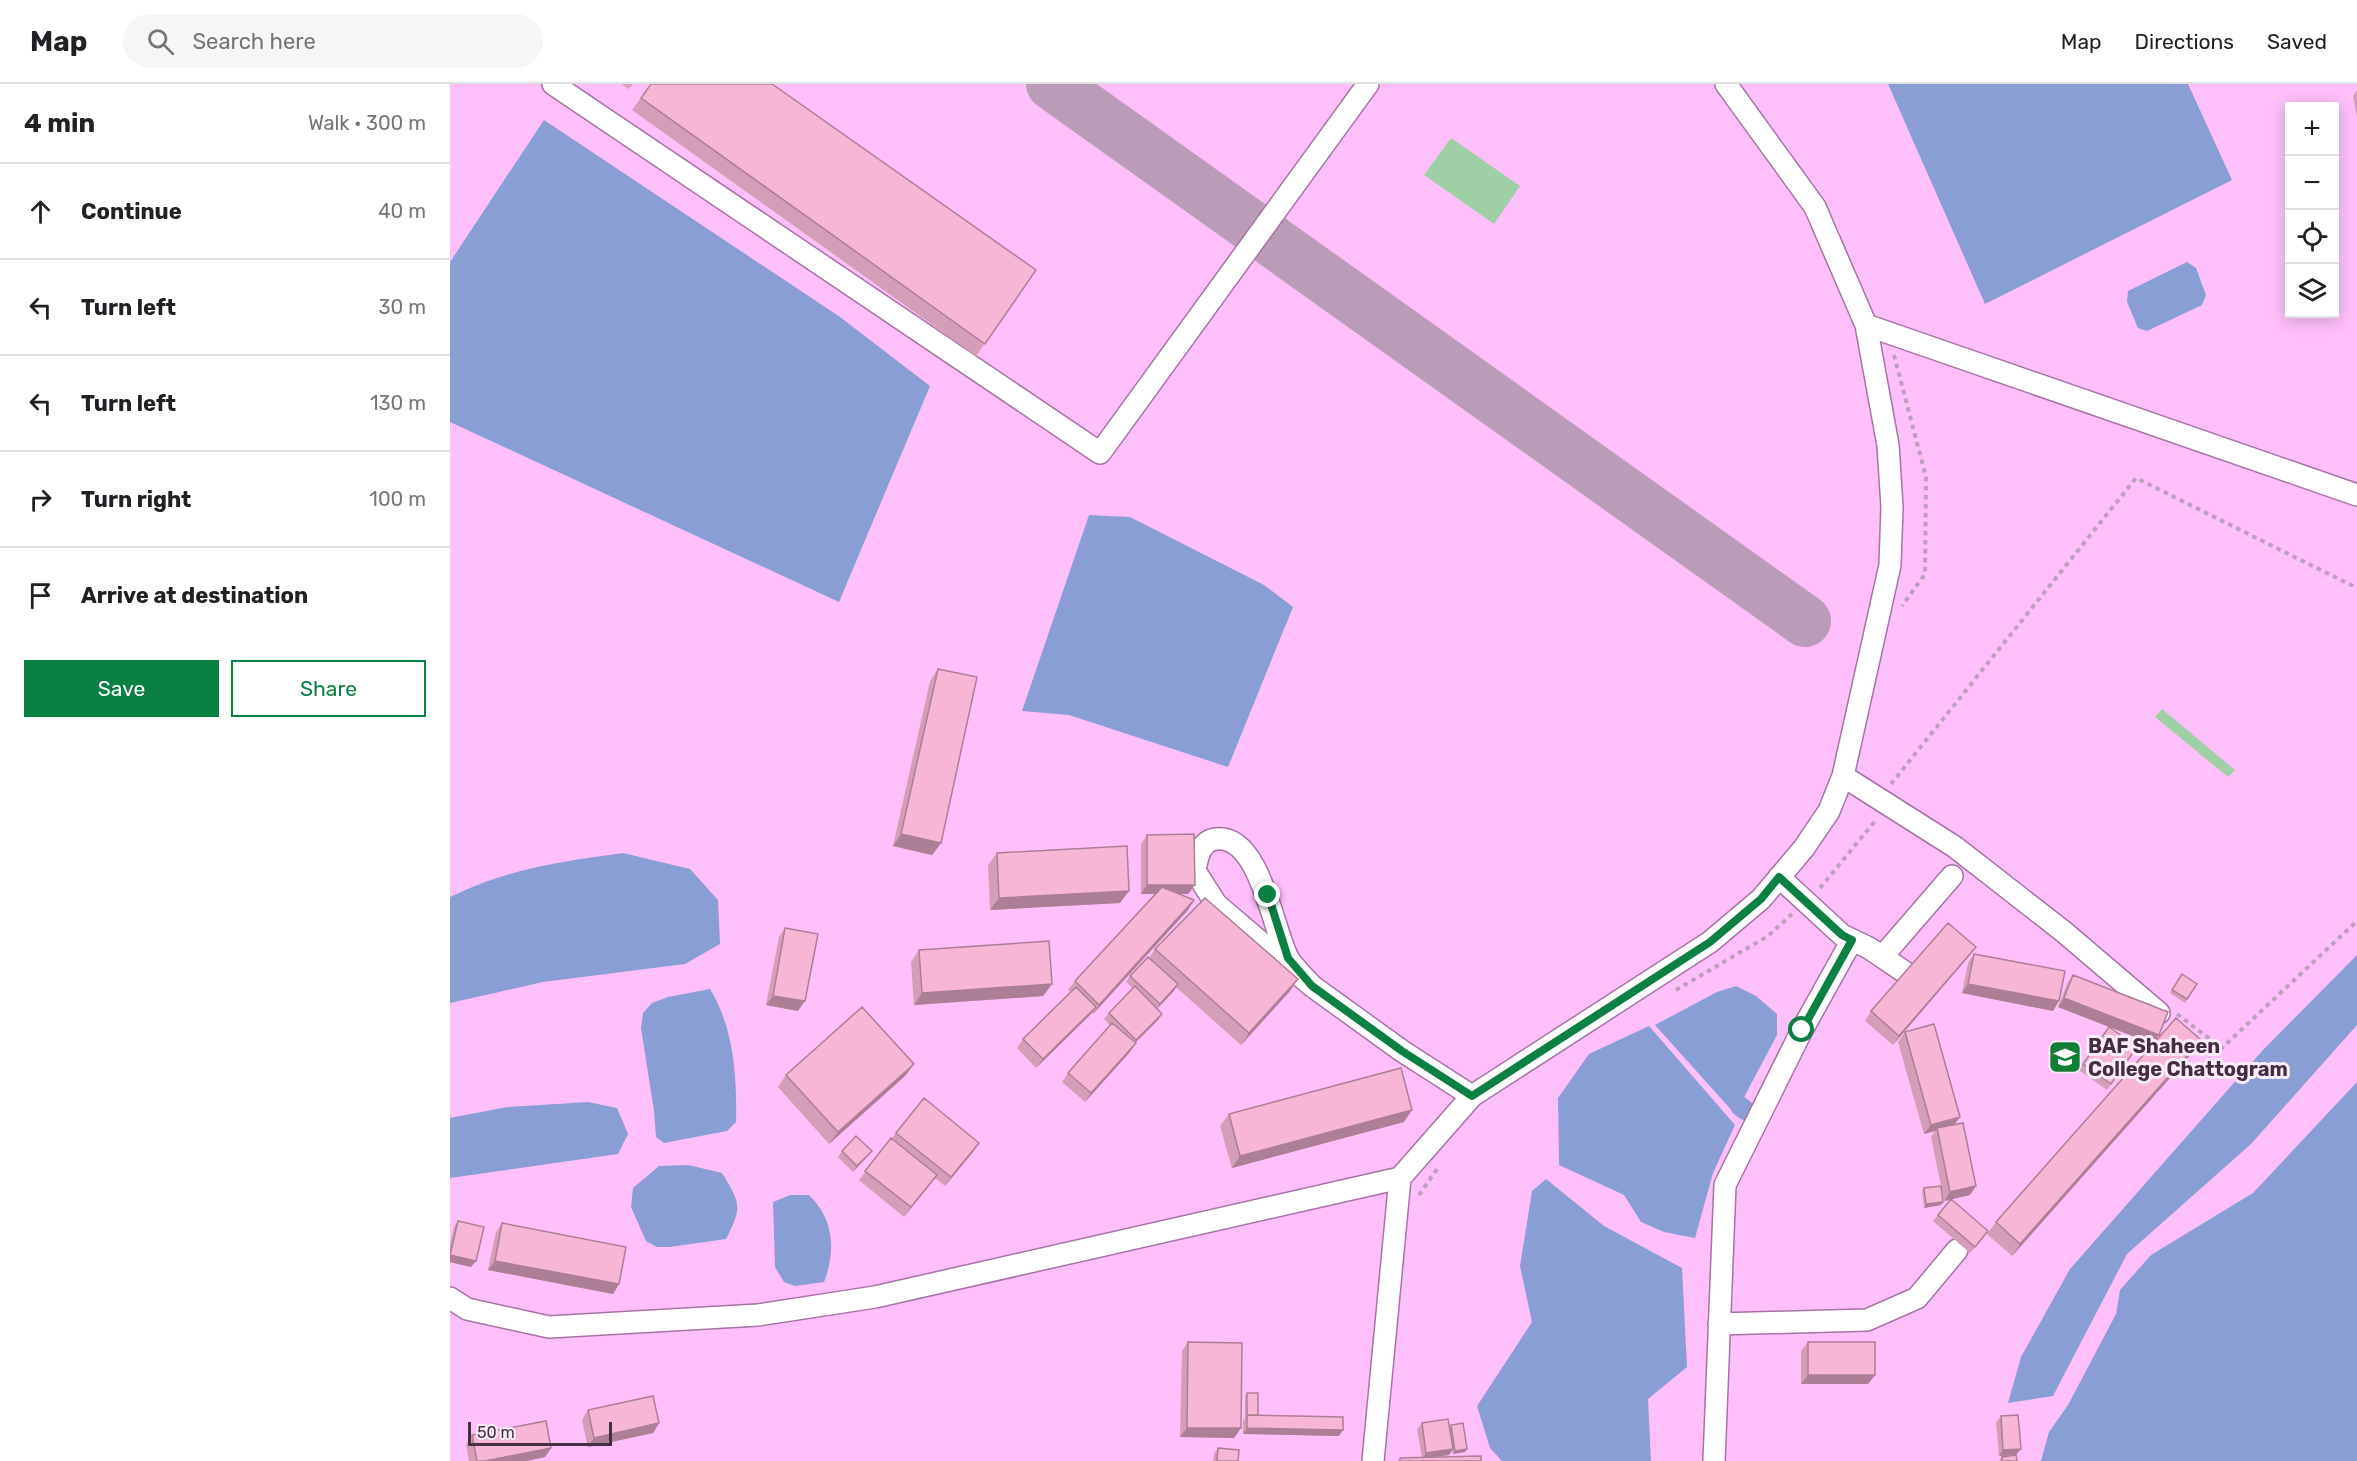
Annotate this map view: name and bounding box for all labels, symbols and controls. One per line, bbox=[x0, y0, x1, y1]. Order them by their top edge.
search box bbox=[123, 14, 543, 68]
text: Map bbox=[30, 25, 87, 58]
icon: search bbox=[144, 25, 177, 58]
text: Search here bbox=[192, 28, 316, 55]
text: Map bbox=[2061, 29, 2102, 54]
text: Directions bbox=[2135, 29, 2234, 54]
text: Saved bbox=[2267, 29, 2327, 54]
map controls bbox=[2285, 102, 2339, 318]
button: + bbox=[2285, 102, 2339, 156]
text: 4 min bbox=[24, 108, 95, 139]
text: Walk · 300 m bbox=[308, 111, 426, 135]
button: − bbox=[2285, 156, 2339, 210]
icon: ahead bbox=[24, 195, 57, 228]
text: Continue bbox=[81, 198, 182, 225]
text: 40 m bbox=[378, 199, 426, 223]
button: locate bbox=[2285, 210, 2339, 264]
button: layers bbox=[2285, 264, 2339, 318]
icon: left bbox=[24, 291, 57, 324]
text: Turn left bbox=[81, 294, 176, 321]
text: 30 m bbox=[379, 295, 426, 319]
icon: left bbox=[24, 387, 57, 420]
text: Turn left bbox=[81, 390, 176, 417]
text: 130 m bbox=[370, 391, 426, 415]
icon: right bbox=[24, 483, 57, 516]
text: Turn right bbox=[81, 486, 191, 513]
text: 100 m bbox=[369, 487, 426, 511]
icon: arrive bbox=[24, 579, 57, 612]
text: Arrive at destination bbox=[81, 582, 308, 609]
button: Save bbox=[24, 660, 219, 717]
button: Share bbox=[231, 660, 426, 717]
route end bbox=[1254, 881, 1280, 907]
route start bbox=[1788, 1016, 1814, 1042]
place label: BAF Shaheen College Chattogram bbox=[2088, 1034, 2288, 1081]
school or university icon: BAF Shaheen College Chattogram bbox=[2047, 1039, 2083, 1075]
scale bar bbox=[468, 1419, 612, 1446]
text: 50 m bbox=[477, 1423, 515, 1442]

